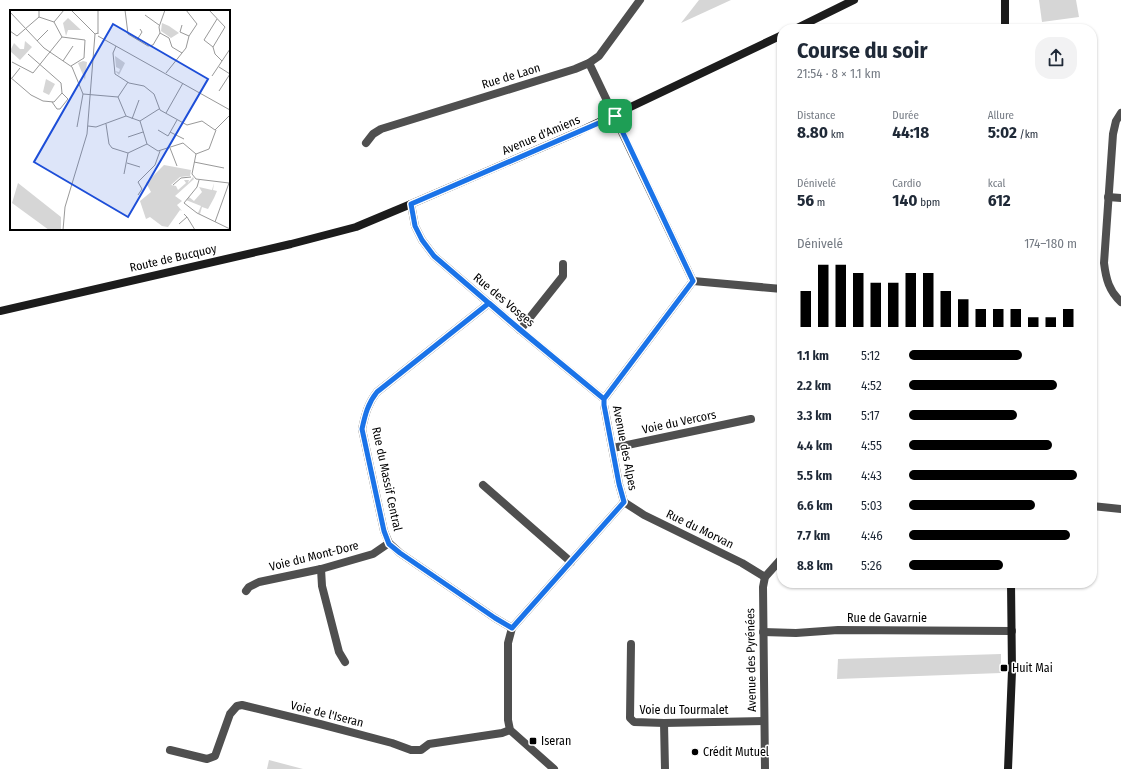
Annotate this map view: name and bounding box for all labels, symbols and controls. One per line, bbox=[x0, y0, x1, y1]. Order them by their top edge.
inset map bbox=[10, 10, 230, 230]
text: Course du soir bbox=[797, 37, 928, 64]
button: share bbox=[1035, 37, 1077, 79]
street label: Rue de Laon bbox=[480, 60, 542, 92]
text: 21:54 · 8 × 1.1 km bbox=[797, 66, 881, 81]
pin bbox=[598, 99, 632, 133]
icon: arrive bbox=[604, 105, 626, 127]
text: Distance bbox=[797, 109, 836, 122]
text: Durée bbox=[892, 109, 919, 122]
text: Allure bbox=[988, 109, 1014, 122]
street label: Avenue d'Amiens bbox=[500, 112, 582, 158]
text: 8.80 bbox=[797, 122, 828, 143]
text: 44:18 bbox=[892, 122, 929, 143]
text: 5:02 bbox=[988, 122, 1017, 143]
text: km bbox=[828, 128, 844, 141]
text: /km bbox=[1017, 128, 1038, 141]
text: Dénivelé bbox=[797, 177, 836, 190]
text: Cardio bbox=[892, 177, 921, 190]
text: kcal bbox=[988, 177, 1005, 190]
text: 56 bbox=[797, 190, 814, 211]
text: 140 bbox=[892, 190, 918, 211]
text: 612 bbox=[988, 190, 1011, 211]
text: m bbox=[814, 196, 825, 209]
text: bpm bbox=[918, 196, 940, 209]
text: Dénivelé bbox=[797, 236, 843, 251]
text: 174–180 m bbox=[1024, 236, 1077, 251]
street label: Route de Bucquoy bbox=[128, 241, 218, 275]
street label: Rue des Vosges bbox=[471, 270, 537, 330]
text: 1.1 km bbox=[797, 348, 829, 363]
text: 5:12 bbox=[861, 348, 880, 363]
text: 2.2 km bbox=[797, 378, 831, 393]
text: 4:52 bbox=[861, 378, 882, 393]
street label: Avenue des Alpes bbox=[610, 404, 640, 492]
street label: Voie du Vercors bbox=[641, 407, 717, 437]
text: 3.3 km bbox=[797, 408, 832, 423]
text: 5:17 bbox=[861, 408, 880, 423]
street label: Rue du Massif Central bbox=[369, 426, 405, 532]
text: 4.4 km bbox=[797, 438, 832, 453]
text: 4:55 bbox=[861, 438, 882, 453]
text: 5.5 km bbox=[797, 468, 832, 483]
text: 4:43 bbox=[861, 468, 882, 483]
text: 6.6 km bbox=[797, 498, 833, 513]
text: 5:03 bbox=[861, 498, 882, 513]
street label: Rue du Morvan bbox=[664, 507, 736, 551]
text: 7.7 km bbox=[797, 528, 830, 543]
text: 4:46 bbox=[861, 528, 883, 543]
street label: Voie du Mont-Dore bbox=[268, 538, 360, 574]
text: 8.8 km bbox=[797, 558, 833, 573]
text: 5:26 bbox=[861, 558, 882, 573]
street label: Avenue des Pyrénées bbox=[743, 608, 759, 712]
street label: Rue de Gavarnie bbox=[847, 611, 927, 625]
place label: Huit Mai bbox=[1012, 661, 1053, 675]
marker: Huit Mai bbox=[999, 663, 1009, 673]
street label: Voie de l'Iseran bbox=[289, 698, 365, 730]
street label: Voie du Tourmalet bbox=[639, 703, 729, 717]
place label: Iseran bbox=[541, 734, 571, 748]
marker: Iseran bbox=[528, 736, 538, 746]
place label: Crédit Mutuel bbox=[703, 745, 769, 759]
marker: Crédit Mutuel bbox=[690, 747, 700, 757]

